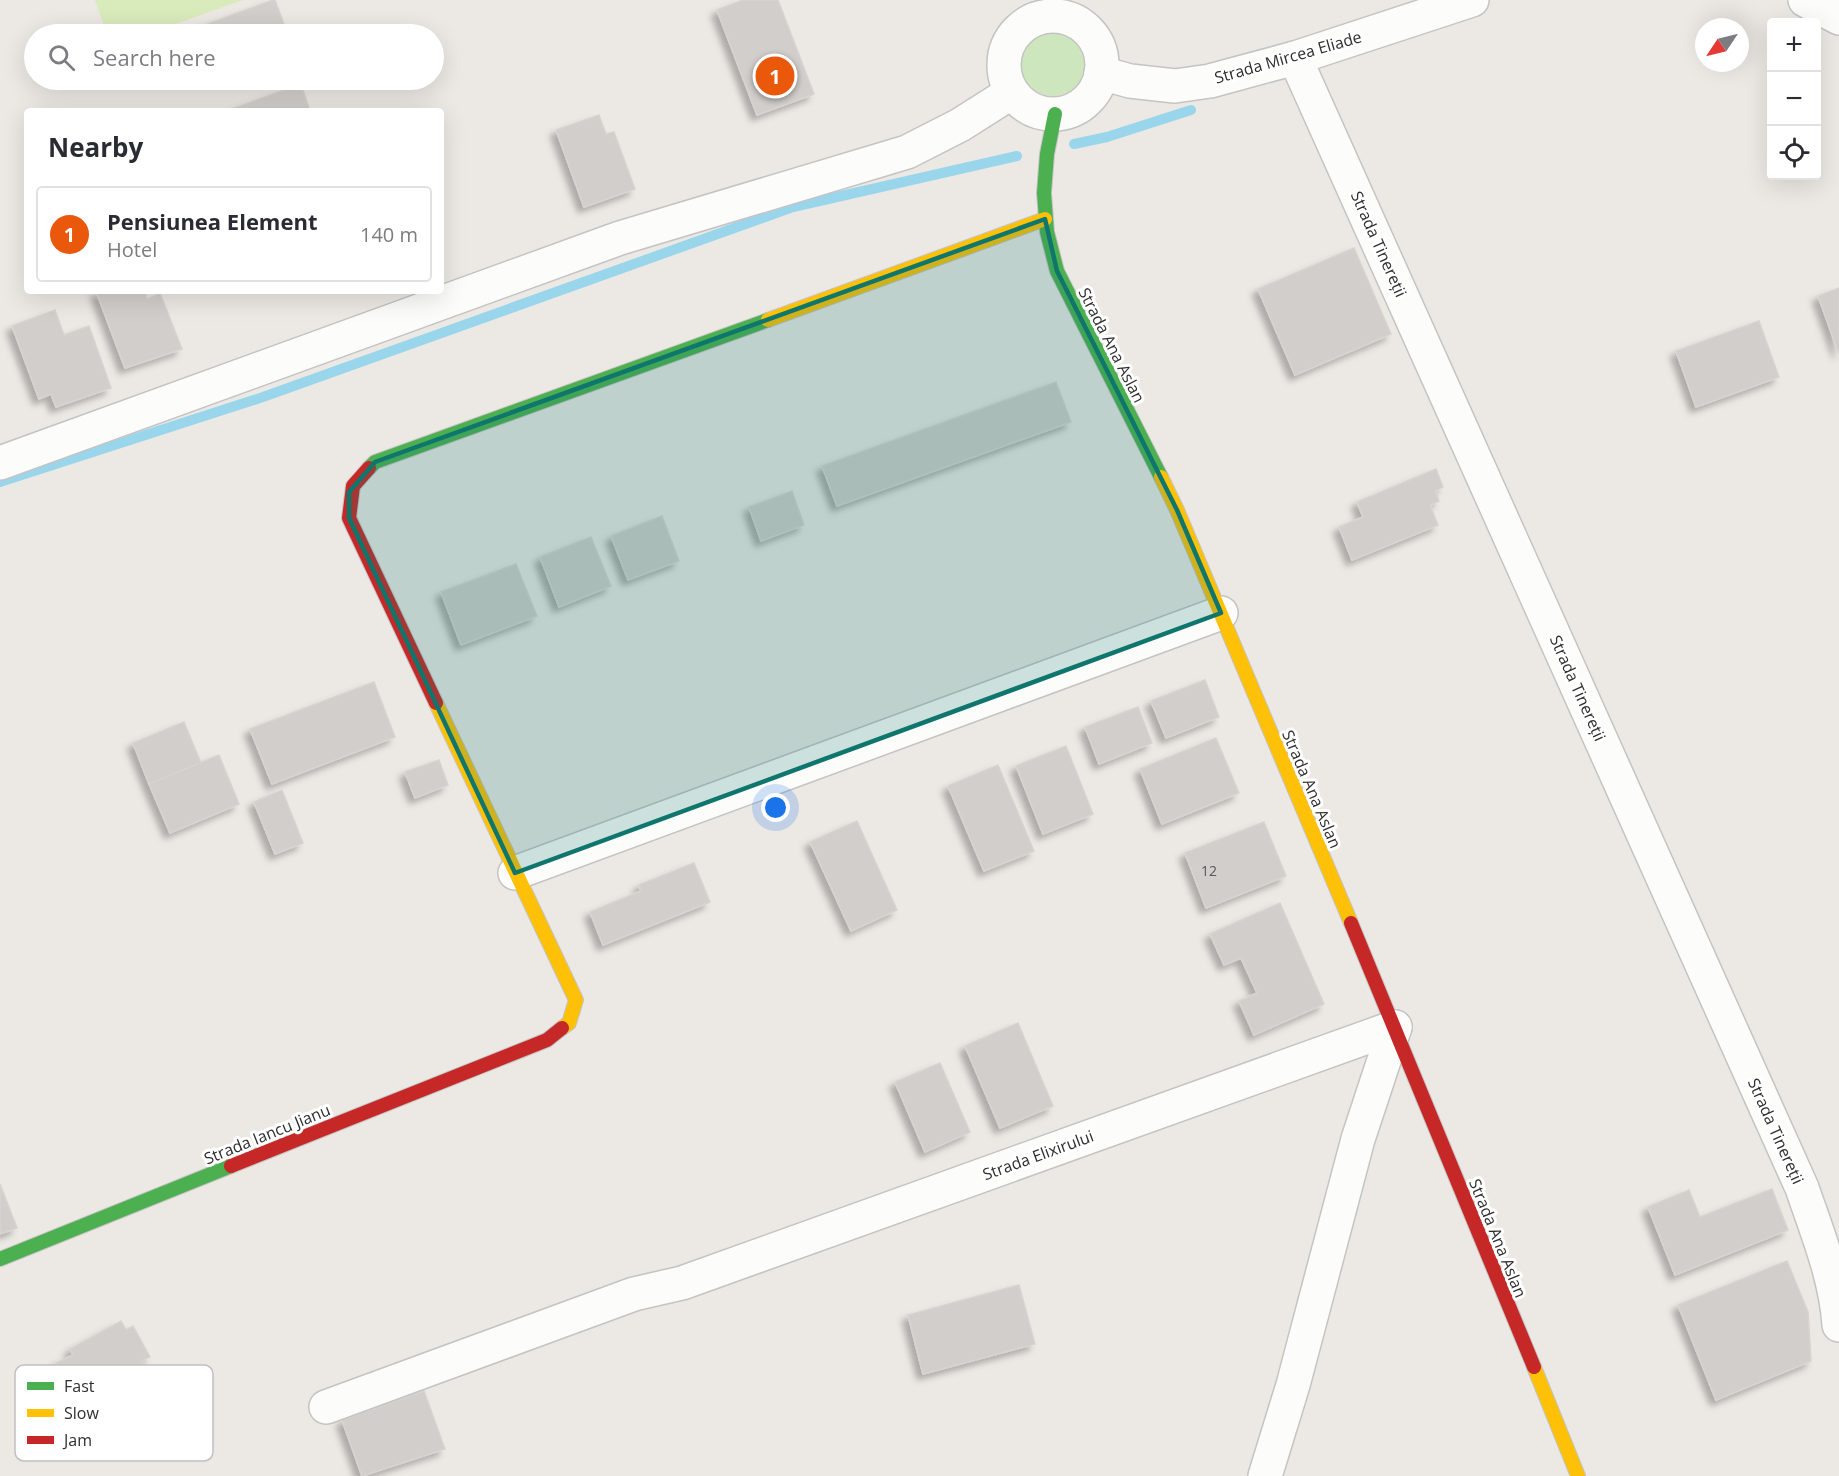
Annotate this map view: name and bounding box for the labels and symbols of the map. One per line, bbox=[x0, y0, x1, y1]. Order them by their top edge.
north arrow bbox=[1695, 18, 1749, 72]
street label: Strada Mircea Eliade bbox=[1212, 25, 1364, 89]
pin: 1 bbox=[756, 54, 794, 98]
street label: Strada Tinereții bbox=[1346, 188, 1412, 300]
street label: Strada Ana Aslan bbox=[1074, 284, 1150, 406]
street label: Strada Tinereții bbox=[1545, 632, 1611, 744]
street label: Strada Ana Aslan bbox=[1277, 727, 1347, 851]
your location bbox=[761, 793, 790, 822]
house number: 12 bbox=[1201, 861, 1217, 880]
street label: Strada Tinereții bbox=[1743, 1075, 1809, 1187]
street label: Strada Iancu Jianu bbox=[201, 1099, 333, 1169]
street label: Strada Elixirului bbox=[980, 1125, 1096, 1185]
street label: Strada Ana Aslan bbox=[1464, 1175, 1532, 1301]
legend bbox=[15, 1365, 213, 1461]
text: Fast bbox=[64, 1375, 95, 1397]
text: Slow bbox=[64, 1402, 99, 1424]
text: Jam bbox=[62, 1429, 92, 1451]

